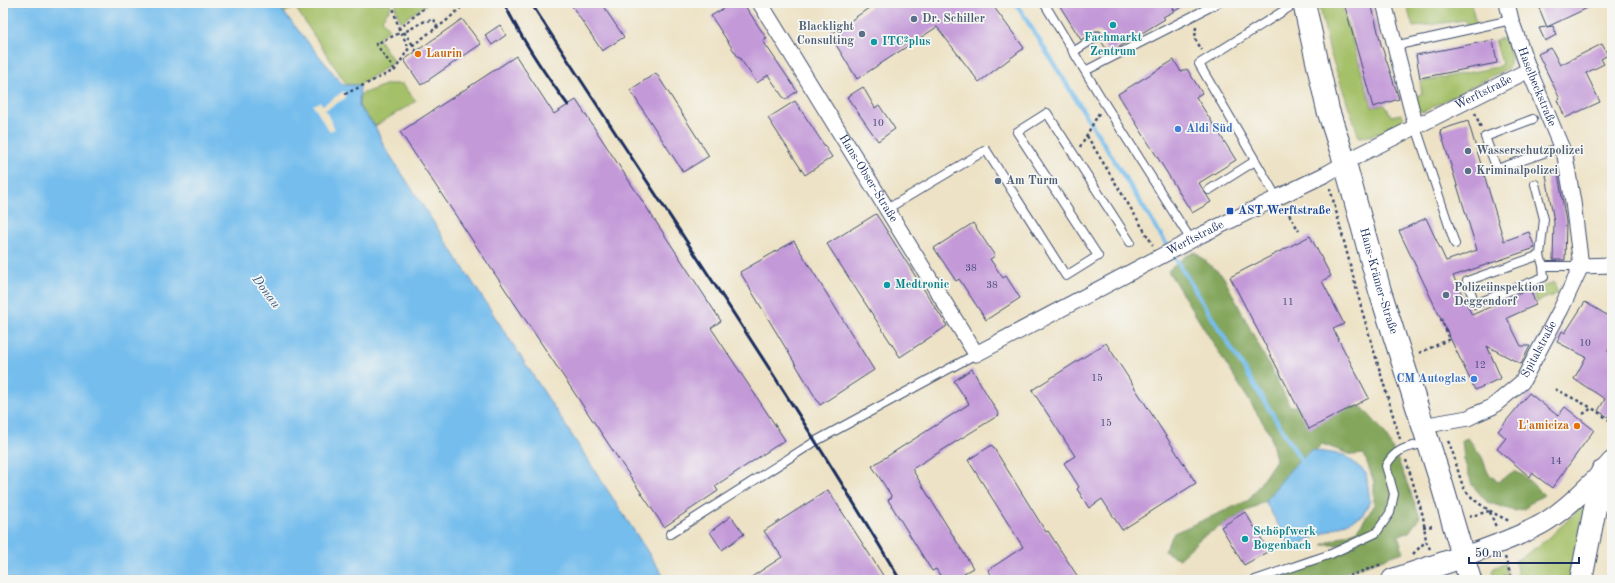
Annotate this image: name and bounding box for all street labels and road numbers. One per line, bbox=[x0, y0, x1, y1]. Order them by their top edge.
street label: Haselbeckstraße bbox=[1515, 45, 1558, 129]
street label: Werftstraße bbox=[1453, 73, 1514, 112]
street label: Hans-Obser-Straße bbox=[836, 132, 900, 225]
street label: Werftstraße bbox=[1165, 219, 1226, 258]
street label: Hans-Krämer-Straße bbox=[1357, 227, 1400, 336]
street label: Spitalstraße bbox=[1519, 319, 1560, 380]

